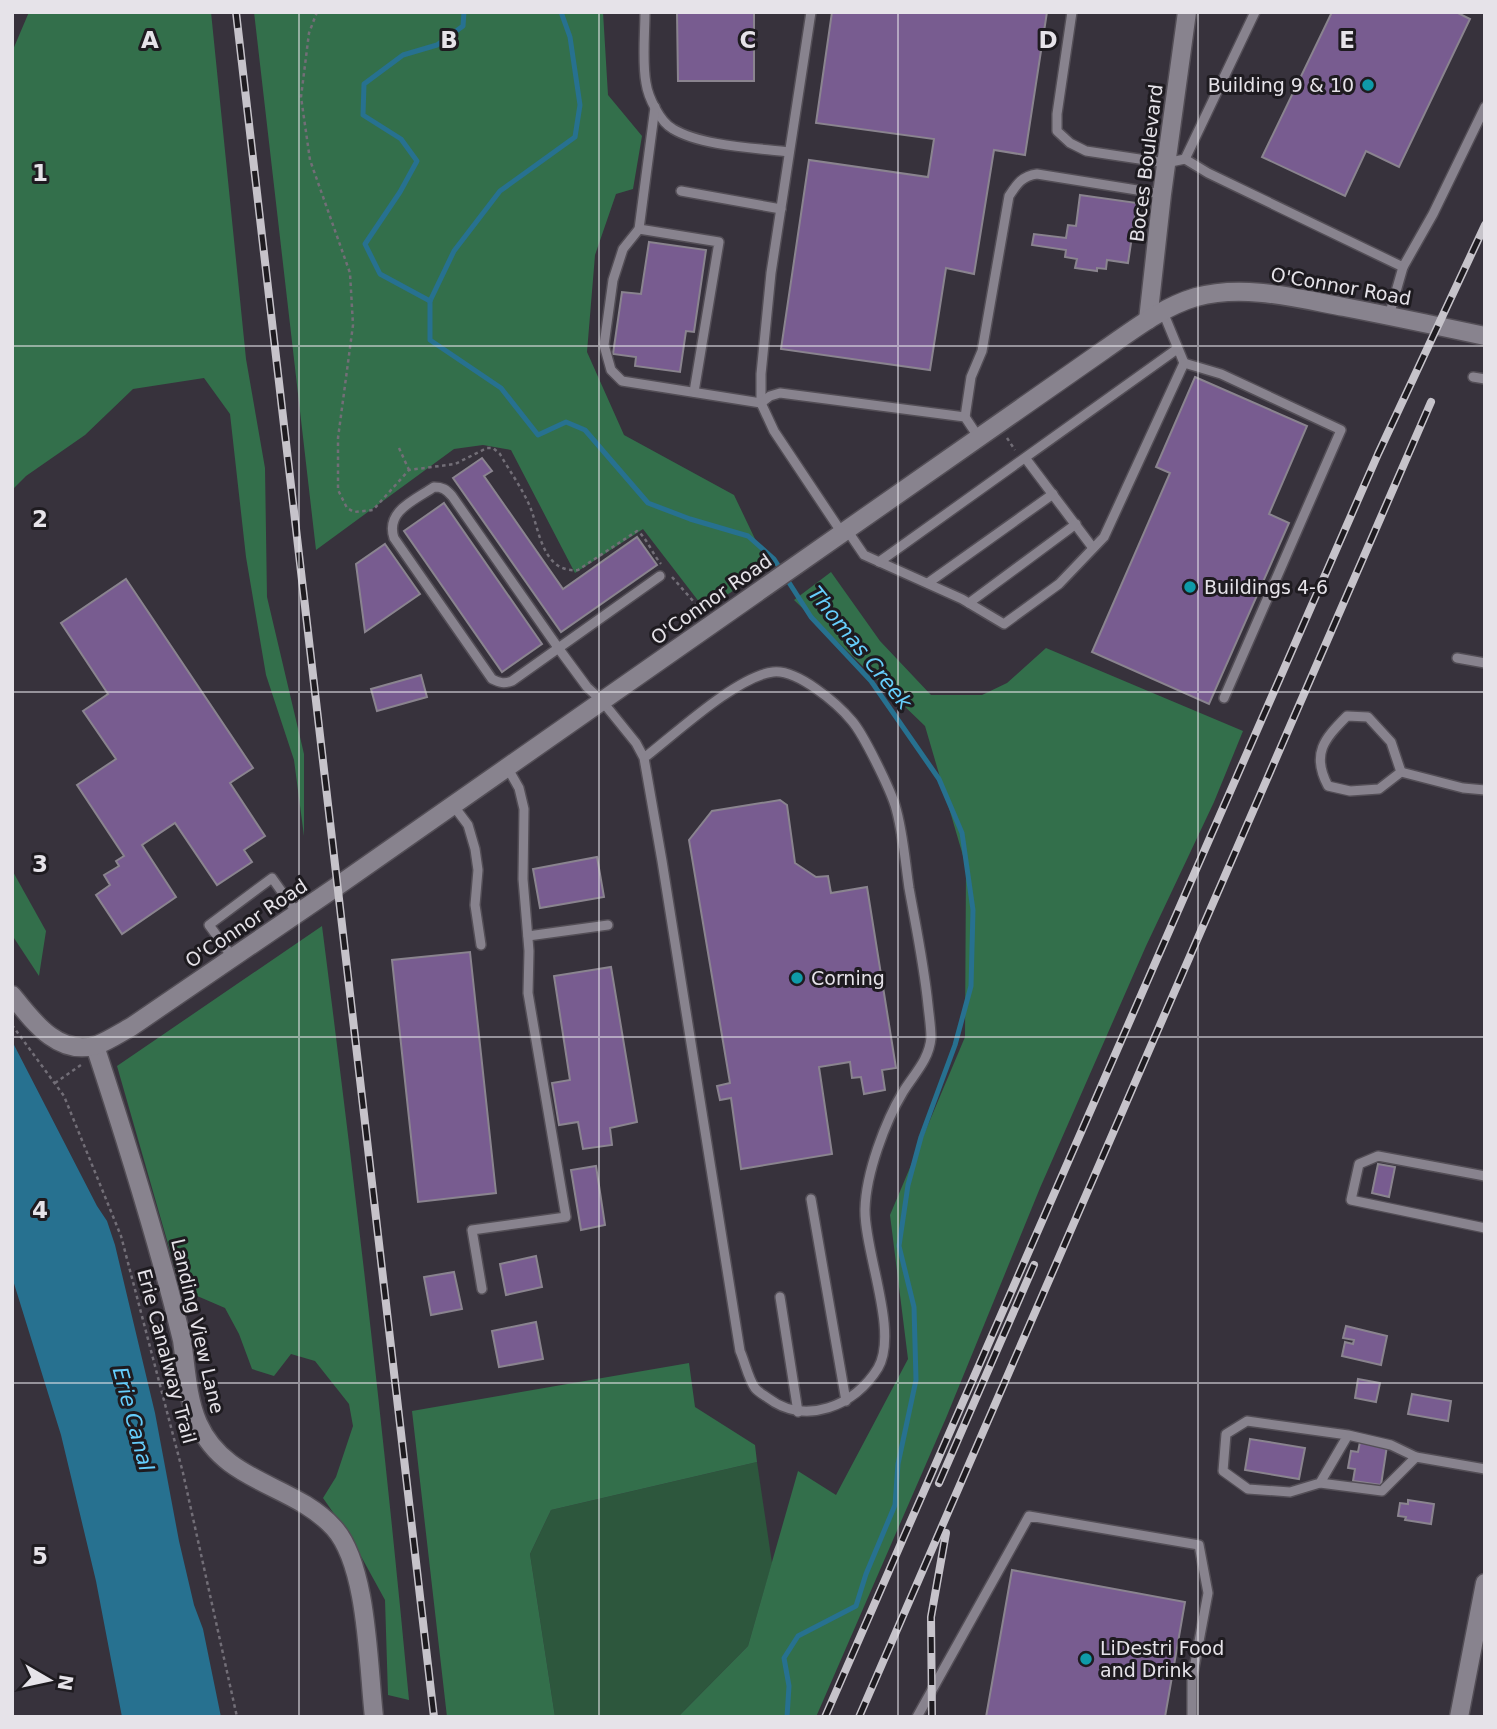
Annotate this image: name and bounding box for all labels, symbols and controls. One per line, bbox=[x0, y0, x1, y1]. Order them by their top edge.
text: A bbox=[141, 27, 159, 53]
text: B bbox=[440, 27, 458, 53]
text: C bbox=[740, 27, 756, 53]
text: D bbox=[1038, 27, 1058, 53]
text: E bbox=[1339, 27, 1355, 53]
place label: Building 9 & 10 bbox=[1208, 74, 1354, 96]
marker: Building 9 & 10 bbox=[1360, 77, 1376, 93]
street label: Boces Boulevard bbox=[1125, 83, 1167, 243]
text: 1 bbox=[32, 160, 48, 186]
street label: O'Connor Road bbox=[1269, 263, 1413, 309]
text: 2 bbox=[32, 506, 48, 532]
street label: O'Connor Road bbox=[646, 549, 776, 649]
place label: Buildings 4-6 bbox=[1204, 576, 1328, 598]
marker: Buildings 4-6 bbox=[1182, 579, 1198, 595]
water label: Thomas Creek bbox=[803, 582, 917, 715]
text: 3 bbox=[32, 851, 48, 877]
street label: O'Connor Road bbox=[181, 874, 311, 972]
place label: Corning bbox=[811, 967, 885, 989]
marker: Corning bbox=[789, 970, 805, 986]
text: 4 bbox=[32, 1197, 48, 1223]
street label: Landing View Lane bbox=[167, 1236, 229, 1416]
street label: Erie Canalway Trail bbox=[133, 1266, 201, 1446]
water label: Erie Canal bbox=[107, 1364, 159, 1474]
text: 5 bbox=[32, 1543, 48, 1569]
place label: LiDestri Food and Drink bbox=[1100, 1637, 1224, 1681]
north arrow bbox=[14, 1645, 84, 1715]
marker: LiDestri Food and Drink bbox=[1078, 1651, 1094, 1667]
text: N bbox=[54, 1673, 78, 1692]

